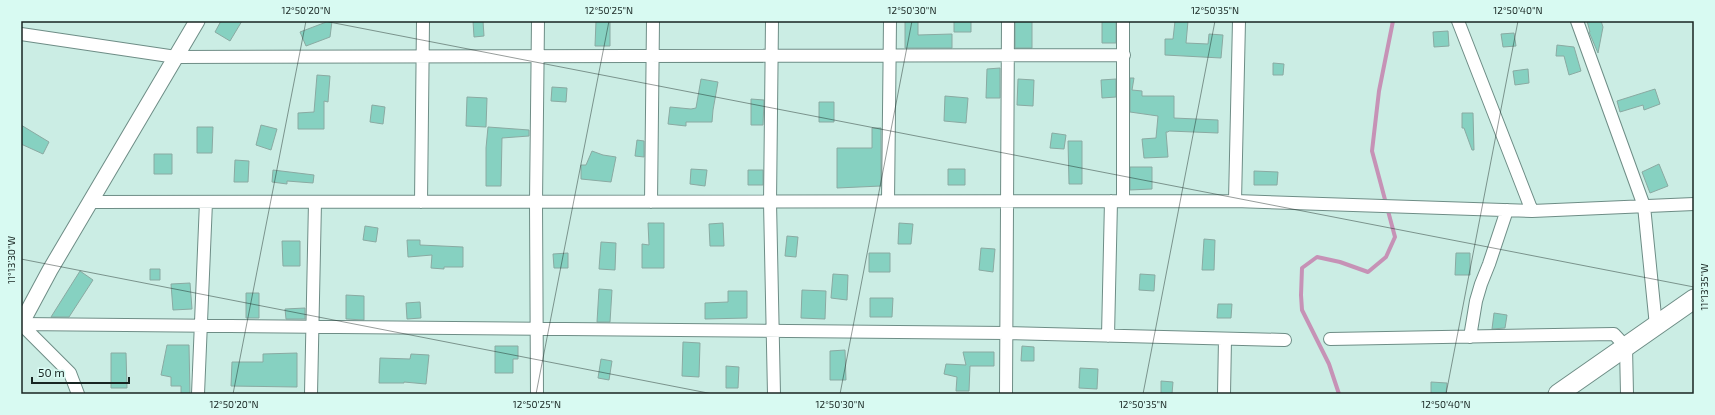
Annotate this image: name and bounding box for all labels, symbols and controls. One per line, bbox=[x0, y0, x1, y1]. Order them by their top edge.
text: 12°50'20"N bbox=[282, 4, 330, 16]
text: 12°50'25"N bbox=[585, 4, 633, 16]
text: 12°50'30"N bbox=[888, 4, 936, 16]
text: 12°50'35"N bbox=[1191, 4, 1239, 16]
text: 12°50'40"N bbox=[1493, 4, 1543, 16]
text: 11°13'30"W bbox=[5, 236, 17, 284]
text: 11°13'35"W bbox=[1698, 263, 1710, 311]
scale bar bbox=[32, 359, 129, 385]
text: 50 m bbox=[38, 365, 65, 379]
text: 12°50'20"N bbox=[210, 398, 258, 410]
text: 12°50'25"N bbox=[513, 398, 561, 410]
text: 12°50'30"N bbox=[816, 398, 864, 410]
text: 12°50'35"N bbox=[1119, 398, 1167, 410]
text: 12°50'40"N bbox=[1421, 398, 1471, 410]

